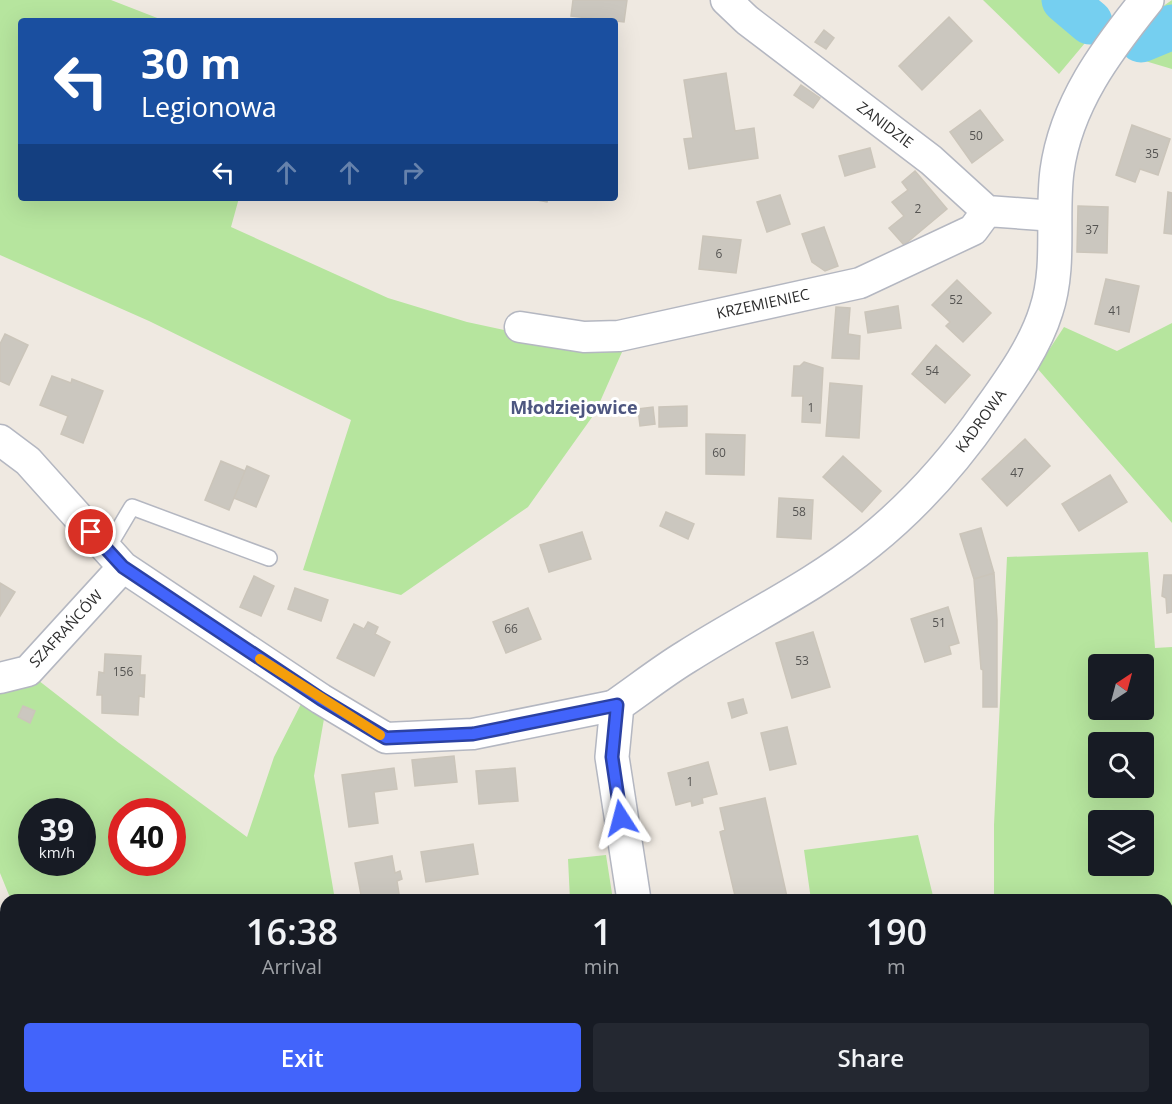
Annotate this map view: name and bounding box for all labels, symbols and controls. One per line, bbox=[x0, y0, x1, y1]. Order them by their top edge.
text: 30 m bbox=[141, 34, 241, 91]
icon: left bbox=[42, 42, 120, 120]
text: Legionowa bbox=[141, 88, 277, 125]
street label: ZANIDZIE bbox=[853, 96, 918, 152]
house number: 50 bbox=[969, 127, 983, 144]
house number: 35 bbox=[1145, 145, 1159, 162]
icon: left bbox=[207, 156, 240, 189]
icon: ahead bbox=[270, 156, 303, 189]
icon: ahead bbox=[333, 156, 366, 189]
icon: right bbox=[396, 156, 429, 189]
house number: 2 bbox=[915, 200, 922, 217]
house number: 37 bbox=[1085, 221, 1099, 238]
house number: 6 bbox=[716, 245, 723, 262]
street label: KRZEMIENIEC bbox=[714, 283, 811, 323]
house number: 52 bbox=[949, 291, 963, 308]
house number: 41 bbox=[1108, 302, 1122, 319]
house number: 54 bbox=[925, 362, 939, 379]
street label: KADROWA bbox=[950, 384, 1010, 456]
district label: Młodziejowice bbox=[510, 395, 638, 419]
house number: 1 bbox=[808, 399, 814, 416]
house number: 60 bbox=[712, 444, 726, 461]
house number: 47 bbox=[1010, 464, 1024, 481]
house number: 58 bbox=[792, 503, 806, 520]
pin bbox=[65, 506, 116, 557]
icon: arrive bbox=[74, 515, 107, 548]
street label: SZAFRAŃCÓW bbox=[24, 585, 106, 671]
house number: 51 bbox=[932, 614, 946, 631]
house number: 66 bbox=[504, 620, 518, 637]
house number: 53 bbox=[795, 652, 809, 669]
north arrow bbox=[1088, 654, 1154, 720]
map controls bbox=[1088, 654, 1154, 876]
house number: 156 bbox=[113, 663, 133, 680]
button: search bbox=[1088, 732, 1154, 798]
house number: 1 bbox=[687, 773, 693, 790]
position arrow bbox=[589, 786, 653, 850]
speed limit sign: 40 bbox=[108, 798, 186, 876]
text: 39 bbox=[40, 809, 74, 850]
button: layers bbox=[1088, 810, 1154, 876]
text: km/h bbox=[39, 842, 75, 862]
text: 16:38 bbox=[246, 907, 338, 956]
text: 1 bbox=[591, 907, 612, 956]
text: 190 bbox=[865, 907, 927, 956]
text: Arrival bbox=[262, 953, 322, 980]
text: min bbox=[584, 953, 620, 980]
text: m bbox=[887, 953, 906, 980]
button: Exit bbox=[24, 1023, 581, 1092]
button: Share bbox=[593, 1023, 1149, 1092]

